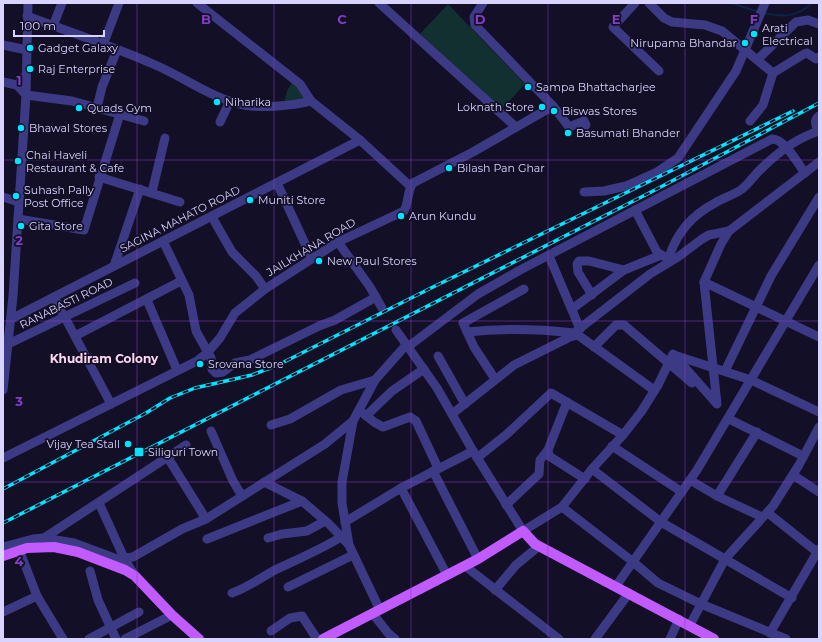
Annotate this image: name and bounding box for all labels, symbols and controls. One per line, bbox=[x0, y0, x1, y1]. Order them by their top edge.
text: B bbox=[201, 11, 211, 27]
text: C bbox=[337, 11, 347, 27]
text: D bbox=[475, 11, 486, 27]
text: E bbox=[612, 11, 621, 27]
text: F bbox=[750, 11, 758, 27]
scale bar bbox=[14, 12, 104, 38]
text: 100 m bbox=[20, 18, 56, 33]
place label: Arati Electrical bbox=[762, 21, 813, 48]
marker: Arati Electrical bbox=[749, 29, 759, 39]
place label: Nirupama Bhandar bbox=[630, 36, 737, 50]
marker: Nirupama Bhandar bbox=[740, 38, 750, 48]
place label: Gadget Galaxy bbox=[38, 41, 118, 55]
marker: Gadget Galaxy bbox=[25, 43, 35, 53]
place label: Raj Enterprise bbox=[38, 62, 115, 76]
marker: Raj Enterprise bbox=[25, 64, 35, 74]
text: 1 bbox=[16, 72, 22, 88]
place label: Sampa Bhattacharjee bbox=[536, 80, 656, 94]
marker: Sampa Bhattacharjee bbox=[523, 82, 533, 92]
place label: Niharika bbox=[225, 95, 271, 109]
marker: Niharika bbox=[212, 97, 222, 107]
place label: Loknath Store bbox=[457, 100, 534, 114]
place label: Quads Gym bbox=[87, 101, 152, 115]
marker: Loknath Store bbox=[537, 102, 547, 112]
marker: Quads Gym bbox=[74, 103, 84, 113]
place label: Biswas Stores bbox=[562, 104, 638, 118]
marker: Biswas Stores bbox=[549, 106, 559, 116]
place label: Bhawal Stores bbox=[29, 121, 108, 135]
marker: Bhawal Stores bbox=[16, 123, 26, 133]
place label: Basumati Bhander bbox=[576, 126, 680, 140]
marker: Basumati Bhander bbox=[563, 128, 573, 138]
place label: Chai Haveli Restaurant & Cafe bbox=[26, 148, 124, 175]
marker: Chai Haveli Restaurant & Cafe bbox=[13, 156, 23, 166]
place label: Bilash Pan Ghar bbox=[457, 161, 545, 175]
marker: Bilash Pan Ghar bbox=[444, 163, 454, 173]
place label: Suhash Pally Post Office bbox=[24, 183, 94, 210]
street label: SAGINA MAHATO ROAD bbox=[117, 183, 243, 255]
marker: Suhash Pally Post Office bbox=[11, 191, 21, 201]
place label: Muniti Store bbox=[258, 193, 326, 207]
marker: Muniti Store bbox=[245, 195, 255, 205]
place label: Arun Kundu bbox=[409, 209, 476, 223]
marker: Arun Kundu bbox=[396, 211, 406, 221]
street label: JAILKHANA ROAD bbox=[263, 215, 358, 280]
place label: Gita Store bbox=[29, 219, 83, 233]
marker: Gita Store bbox=[16, 221, 26, 231]
text: 2 bbox=[15, 232, 23, 248]
place label: New Paul Stores bbox=[327, 254, 417, 268]
marker: New Paul Stores bbox=[314, 256, 324, 266]
street label: RANABASTI ROAD bbox=[17, 274, 115, 332]
district label: Khudiram Colony bbox=[50, 351, 159, 366]
place label: Srovana Store bbox=[208, 357, 284, 371]
marker: Srovana Store bbox=[195, 359, 205, 369]
text: 3 bbox=[14, 393, 23, 409]
place label: Vijay Tea Stall bbox=[46, 437, 120, 451]
marker: Vijay Tea Stall bbox=[123, 439, 133, 449]
place label: Siliguri Town bbox=[148, 445, 218, 459]
marker: Siliguri Town bbox=[133, 446, 145, 458]
text: 4 bbox=[15, 553, 24, 569]

